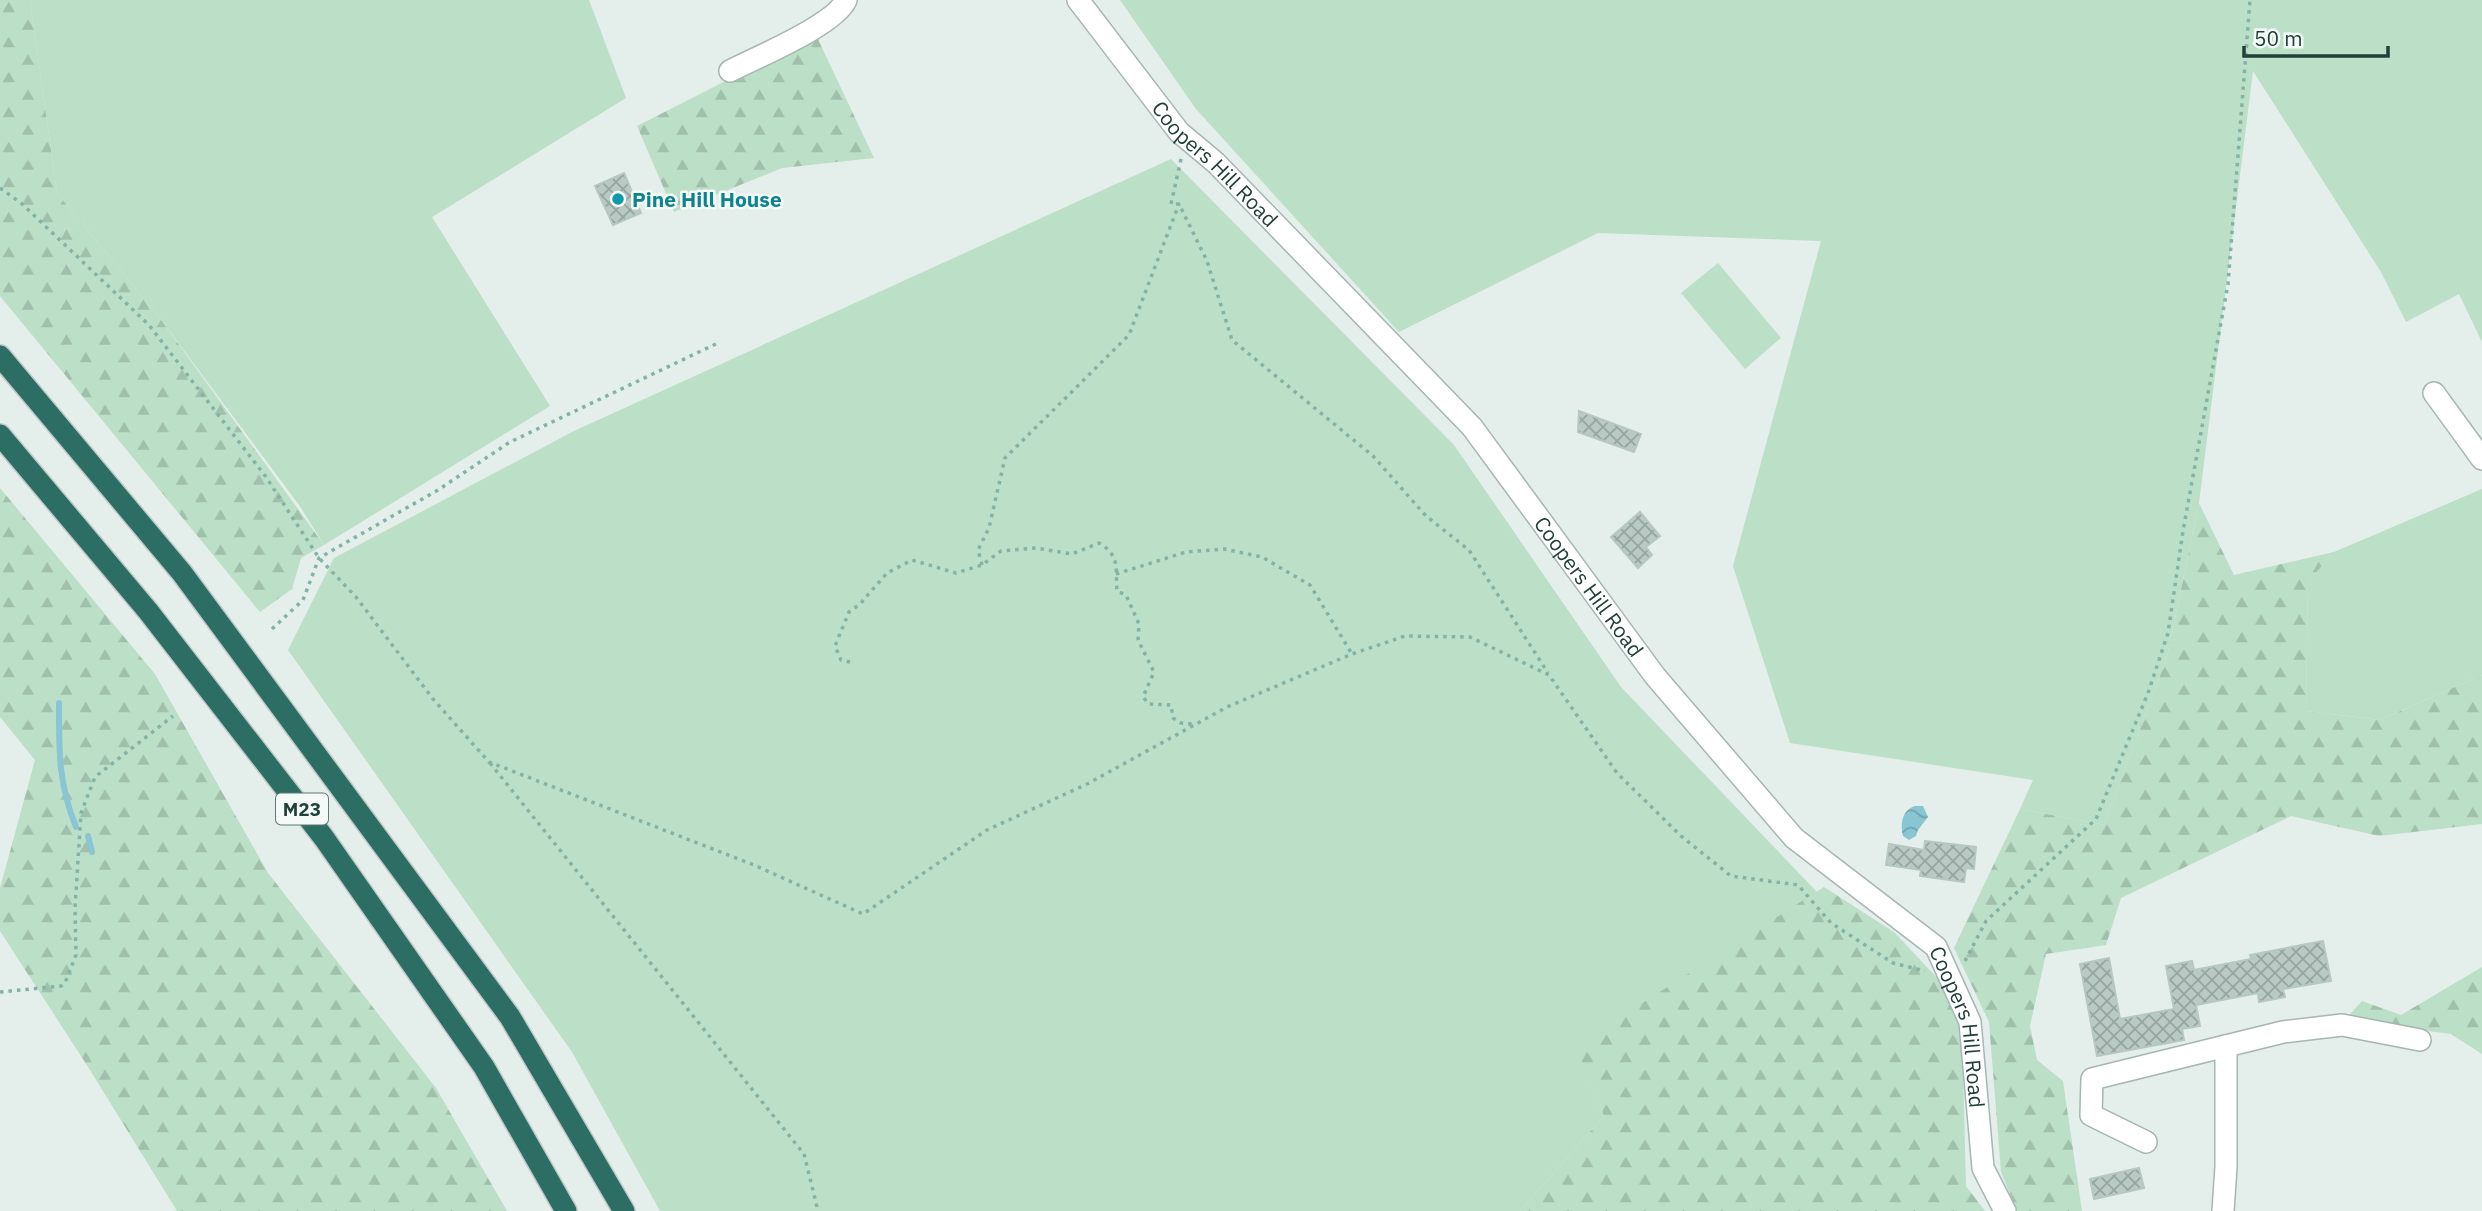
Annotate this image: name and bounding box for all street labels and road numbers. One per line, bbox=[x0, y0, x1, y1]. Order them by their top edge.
street label: Coopers Hill Road bbox=[1146, 95, 1284, 233]
street label: Coopers Hill Road bbox=[1528, 510, 1650, 662]
road number: M23 bbox=[276, 794, 328, 824]
street label: Coopers Hill Road bbox=[1923, 942, 1992, 1109]

